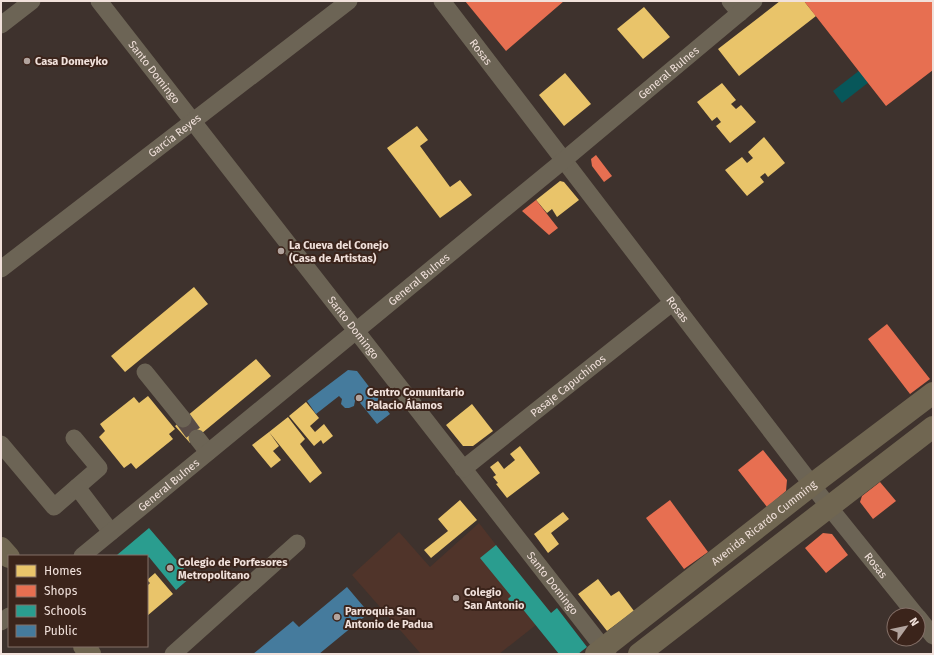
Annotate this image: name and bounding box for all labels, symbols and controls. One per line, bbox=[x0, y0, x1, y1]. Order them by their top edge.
street label: Rosas bbox=[467, 37, 494, 68]
street label: Santo Domingo bbox=[125, 38, 182, 106]
street label: General Bulnes bbox=[636, 44, 702, 102]
place label: Casa Domeyko bbox=[35, 55, 108, 68]
marker: Casa Domeyko bbox=[22, 56, 32, 66]
street label: García Reyes bbox=[146, 111, 204, 160]
place label: La Cueva del Conejo (Casa de Artistas) bbox=[289, 239, 389, 265]
marker: La Cueva del Conejo (Casa de Artistas) bbox=[276, 246, 286, 256]
street label: General Bulnes bbox=[386, 251, 452, 309]
street label: Santo Domingo bbox=[325, 294, 382, 362]
street label: Rosas bbox=[663, 294, 691, 325]
street label: Pasaje Capuchinos bbox=[528, 352, 608, 420]
place label: Centro Comunitario Palacio Álamos bbox=[367, 386, 465, 412]
marker: Centro Comunitario Palacio Álamos bbox=[354, 393, 364, 403]
street label: General Bulnes bbox=[136, 456, 202, 514]
street label: Avenida Ricardo Cumming bbox=[709, 478, 819, 568]
street label: Santo Domingo bbox=[524, 549, 581, 617]
street label: Rosas bbox=[861, 550, 890, 581]
legend bbox=[8, 555, 148, 647]
place label: Colegio de Porfesores Metropolitano bbox=[178, 556, 288, 582]
marker: Colegio de Porfesores Metropolitano bbox=[165, 563, 175, 573]
text: Homes bbox=[44, 564, 82, 578]
text: Shops bbox=[44, 584, 78, 598]
place label: Colegio San Antonio bbox=[464, 586, 525, 612]
marker: Colegio San Antonio bbox=[451, 593, 461, 603]
text: Schools bbox=[44, 604, 87, 618]
place label: Parroquia San Antonio de Padua bbox=[344, 605, 433, 631]
north arrow bbox=[886, 607, 926, 647]
marker: Parroquia San Antonio de Padua bbox=[332, 612, 342, 622]
text: N bbox=[907, 615, 921, 628]
text: Public bbox=[44, 624, 78, 638]

